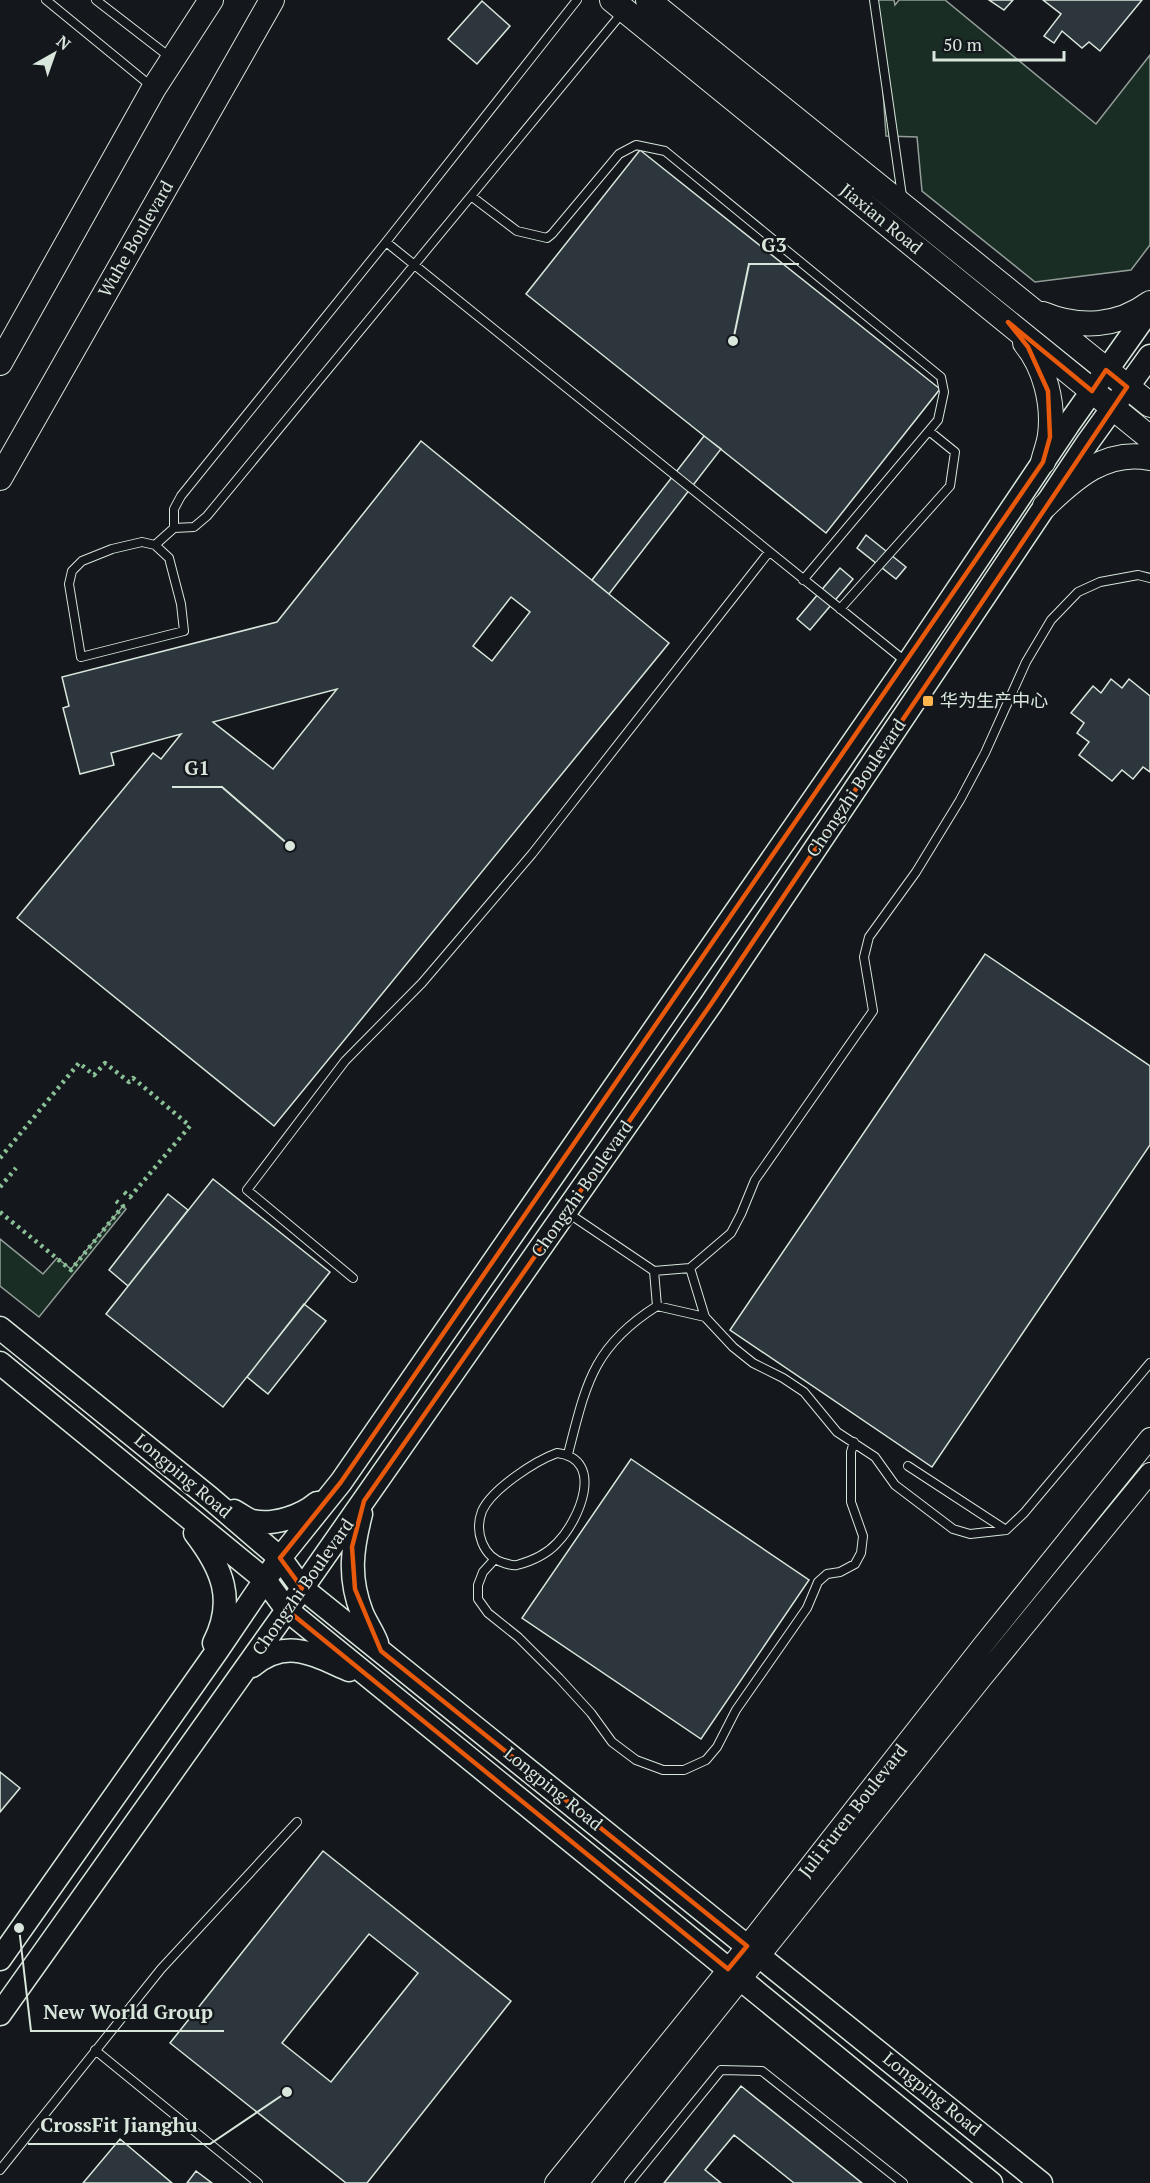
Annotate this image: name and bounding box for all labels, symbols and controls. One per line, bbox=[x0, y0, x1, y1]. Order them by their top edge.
north arrow bbox=[24, 24, 84, 84]
scale bar bbox=[934, 24, 1064, 62]
text: N bbox=[52, 30, 75, 55]
text: 50 m bbox=[943, 32, 983, 56]
street label: Wuhe Boulevard bbox=[92, 176, 178, 301]
street label: Jiaxian Road bbox=[835, 178, 928, 259]
callout: G3 bbox=[749, 226, 799, 264]
text: G3 bbox=[761, 231, 787, 258]
place label: 华为生产中心 bbox=[940, 688, 1048, 712]
marker: 华为生产中心 bbox=[921, 694, 935, 708]
street label: Chongzhi Boulevard bbox=[800, 714, 910, 861]
callout: G1 bbox=[172, 749, 222, 787]
text: G1 bbox=[184, 754, 210, 781]
street label: Chongzhi Boulevard bbox=[525, 1115, 637, 1262]
street label: Longping Road bbox=[130, 1427, 237, 1523]
street label: Chongzhi Boulevard bbox=[246, 1513, 358, 1660]
street label: Juli Furen Boulevard bbox=[792, 1739, 912, 1882]
street label: Longping Road bbox=[499, 1741, 608, 1835]
callout: New World Group bbox=[31, 1993, 224, 2031]
text: New World Group bbox=[43, 1998, 213, 2025]
street label: Longping Road bbox=[878, 2046, 987, 2140]
callout: CrossFit Jianghu bbox=[28, 2106, 210, 2144]
text: CrossFit Jianghu bbox=[40, 2111, 198, 2138]

